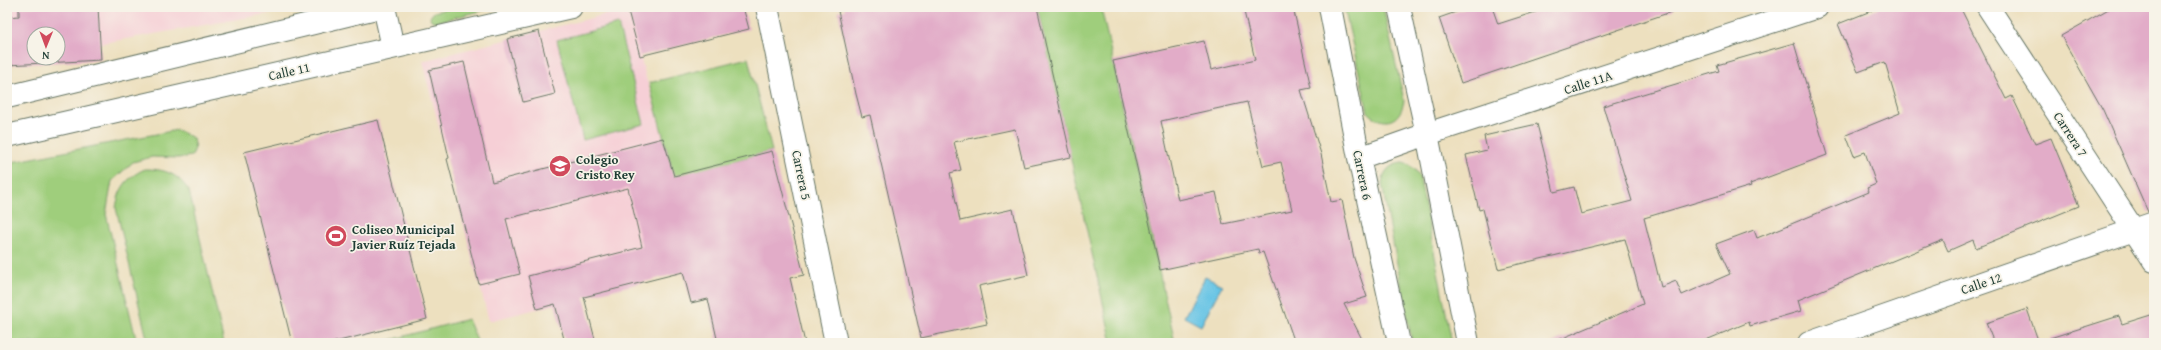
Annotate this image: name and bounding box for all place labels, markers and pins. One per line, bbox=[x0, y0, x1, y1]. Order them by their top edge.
place label: Colegio Cristo Rey bbox=[576, 150, 635, 184]
school or university icon: Colegio Cristo Rey bbox=[547, 153, 573, 179]
place label: Coliseo Municipal Javier Ruíz Tejada bbox=[350, 220, 456, 254]
sports icon: Coliseo Municipal Javier Ruíz Tejada bbox=[323, 223, 349, 249]

